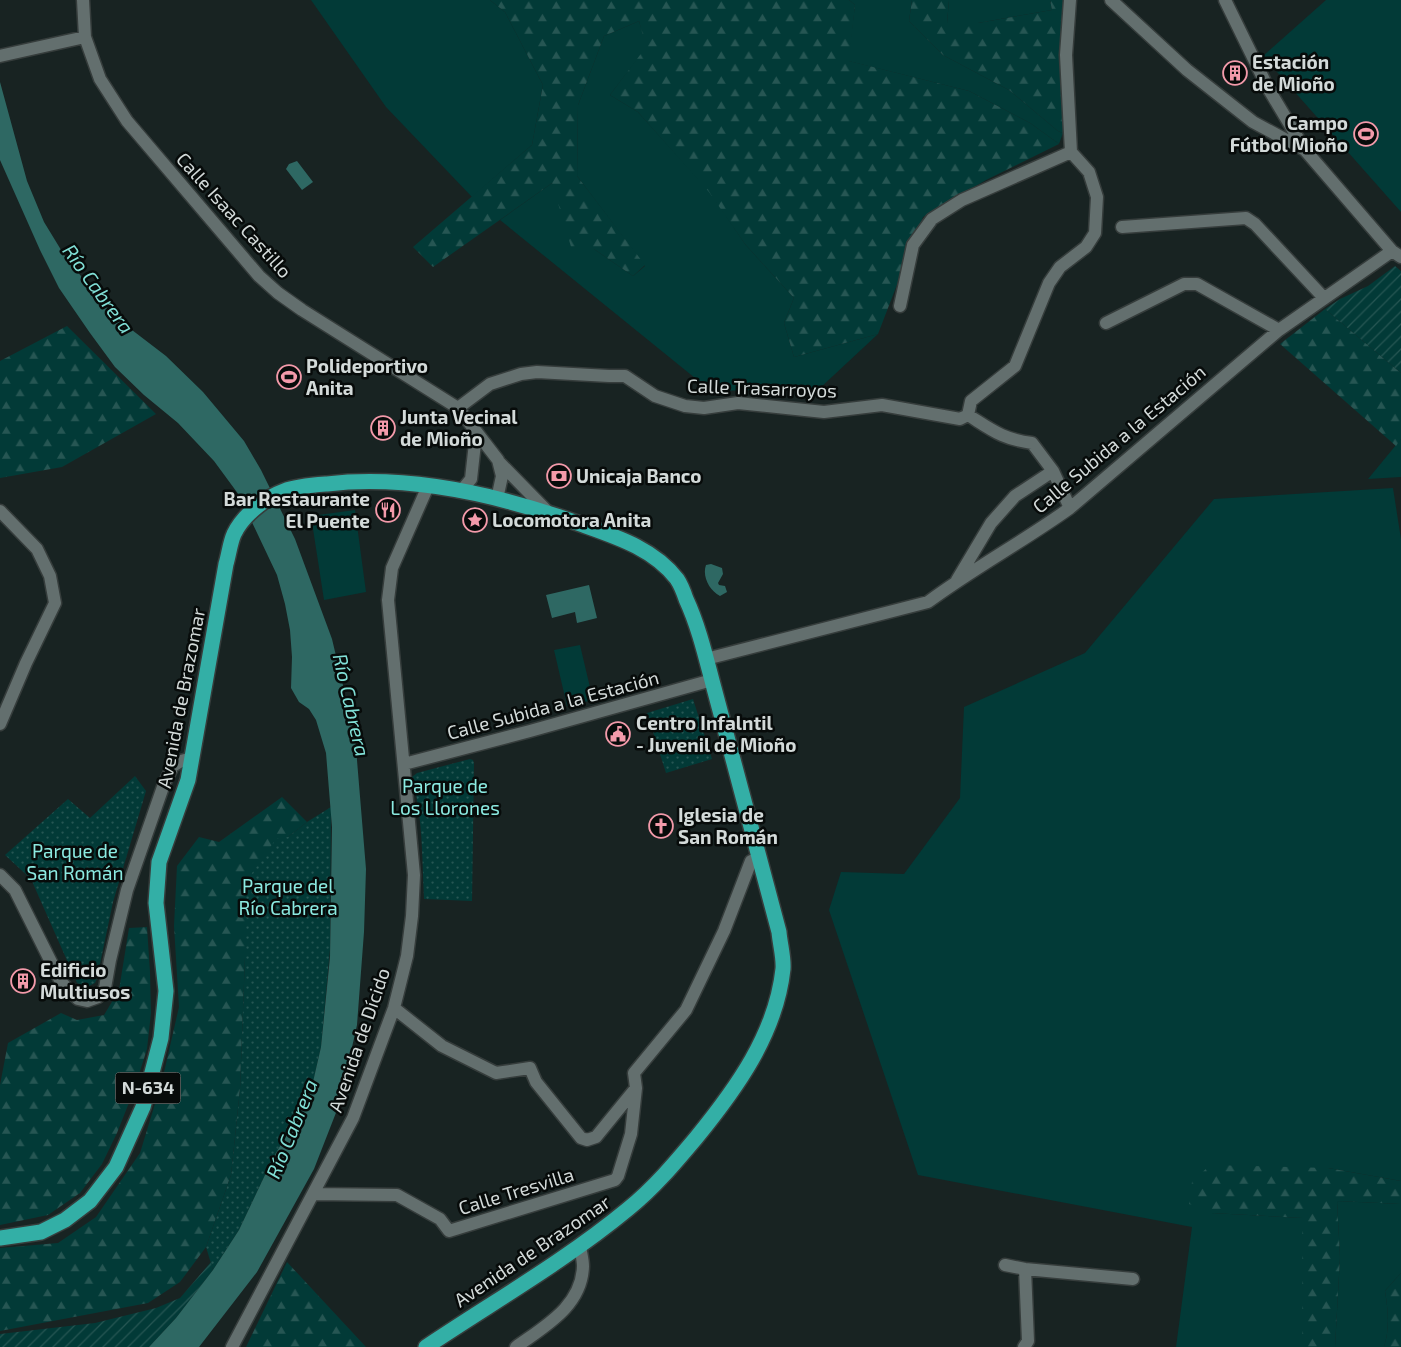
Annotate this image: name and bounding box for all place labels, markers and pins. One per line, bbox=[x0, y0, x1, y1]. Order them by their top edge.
place label: Estación de Mioño bbox=[1252, 50, 1335, 95]
building icon: Estación de Mioño bbox=[1222, 60, 1248, 86]
place label: Campo Fútbol Mioño bbox=[1230, 111, 1348, 156]
sports icon: Campo Fútbol Mioño bbox=[1353, 121, 1379, 147]
place label: Polideportivo Anita bbox=[306, 354, 428, 399]
sports icon: Polideportivo Anita bbox=[276, 364, 302, 390]
place label: Junta Vecinal de Mioño bbox=[400, 405, 518, 450]
building icon: Junta Vecinal de Mioño bbox=[370, 415, 396, 441]
bank icon: Unicaja Banco bbox=[546, 463, 572, 489]
place label: Unicaja Banco bbox=[576, 464, 702, 487]
place label: Bar Restaurante El Puente bbox=[223, 487, 370, 532]
restaurant icon: Bar Restaurante El Puente bbox=[375, 497, 401, 523]
place icon: Locomotora Anita bbox=[462, 507, 488, 533]
place label: Locomotora Anita bbox=[492, 508, 651, 531]
place label: Centro Infalntil - Juvenil de Mioño bbox=[636, 711, 796, 756]
public building icon: Centro Infalntil - Juvenil de Mioño bbox=[605, 721, 631, 747]
place label: Iglesia de San Román bbox=[678, 803, 778, 848]
church icon: Iglesia de San Román bbox=[648, 813, 674, 839]
place label: Edificio Multiusos bbox=[40, 958, 130, 1003]
building icon: Edificio Multiusos bbox=[10, 968, 36, 994]

